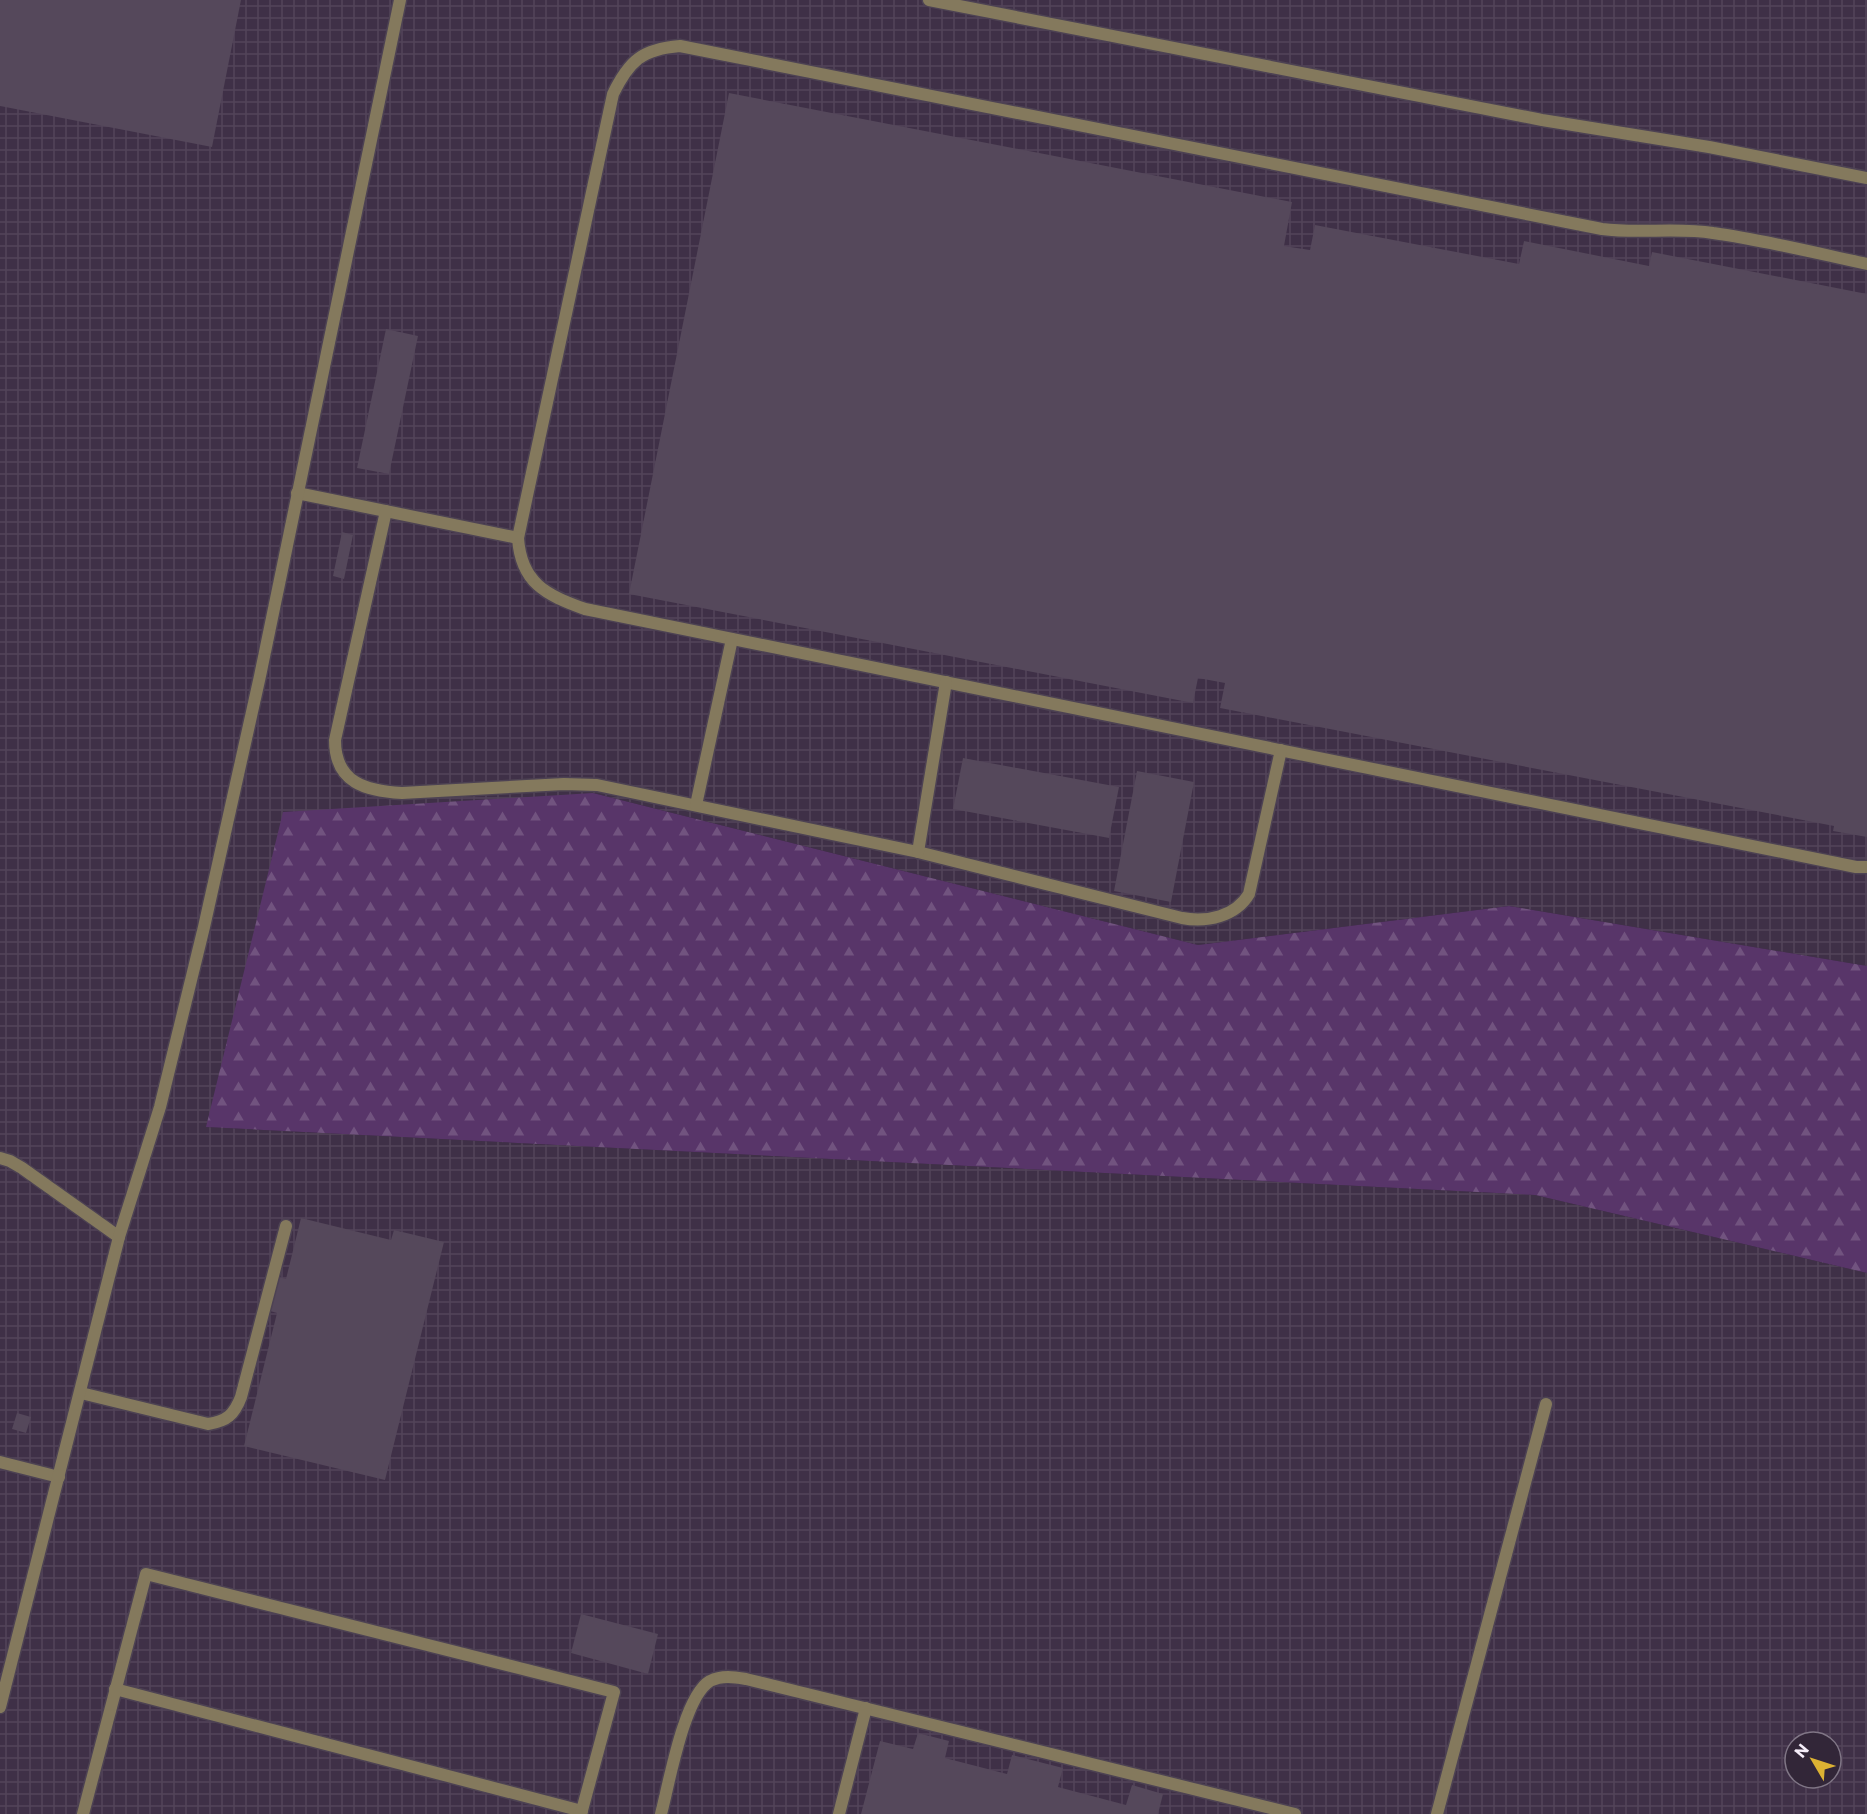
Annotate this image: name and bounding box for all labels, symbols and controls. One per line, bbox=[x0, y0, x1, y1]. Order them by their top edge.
north arrow bbox=[1783, 1730, 1843, 1790]
text: N bbox=[1790, 1740, 1812, 1761]

